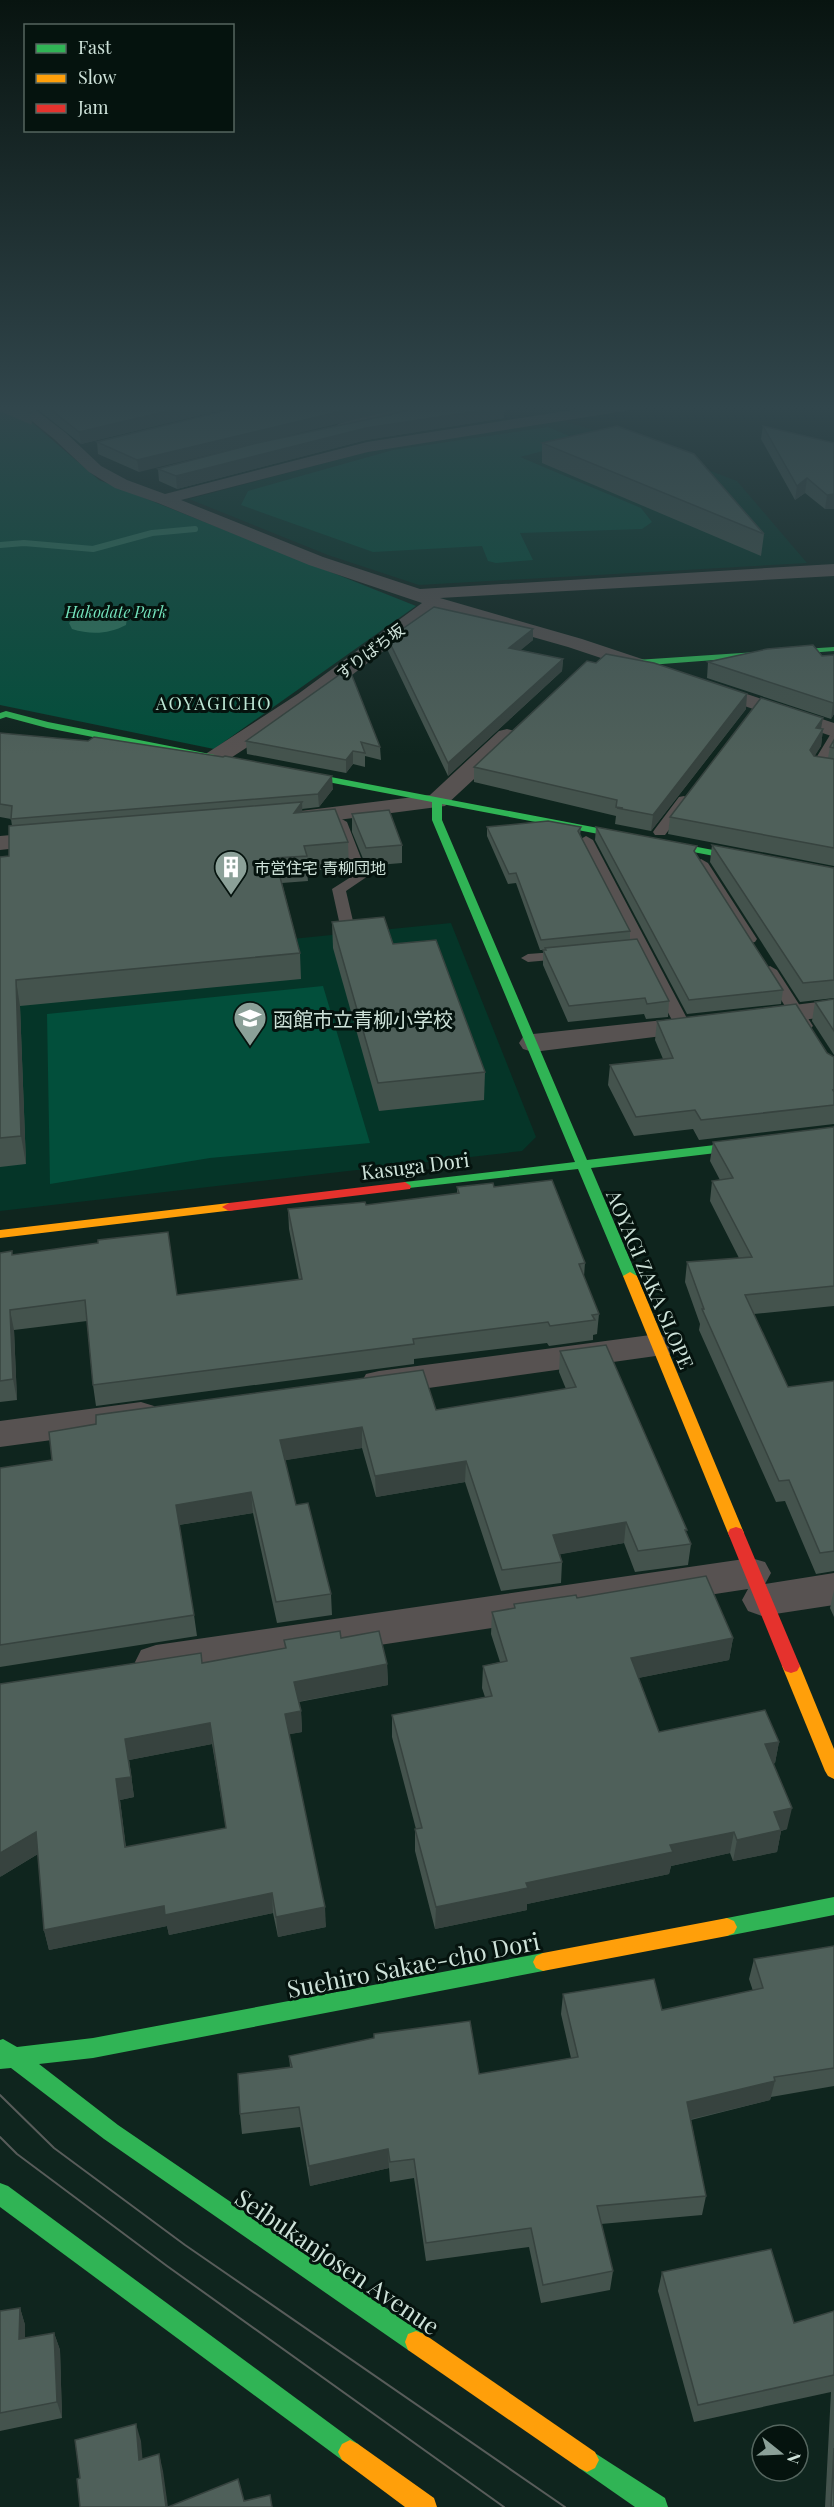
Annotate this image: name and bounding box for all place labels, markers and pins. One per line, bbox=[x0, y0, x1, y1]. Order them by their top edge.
building icon: 市営住宅 青柳団地 bbox=[213, 849, 249, 896]
place label: 市営住宅 青柳団地 bbox=[254, 857, 386, 878]
school or university icon: 函館市立青柳小学校 bbox=[232, 1000, 268, 1047]
place label: 函館市立青柳小学校 bbox=[273, 1005, 453, 1032]

